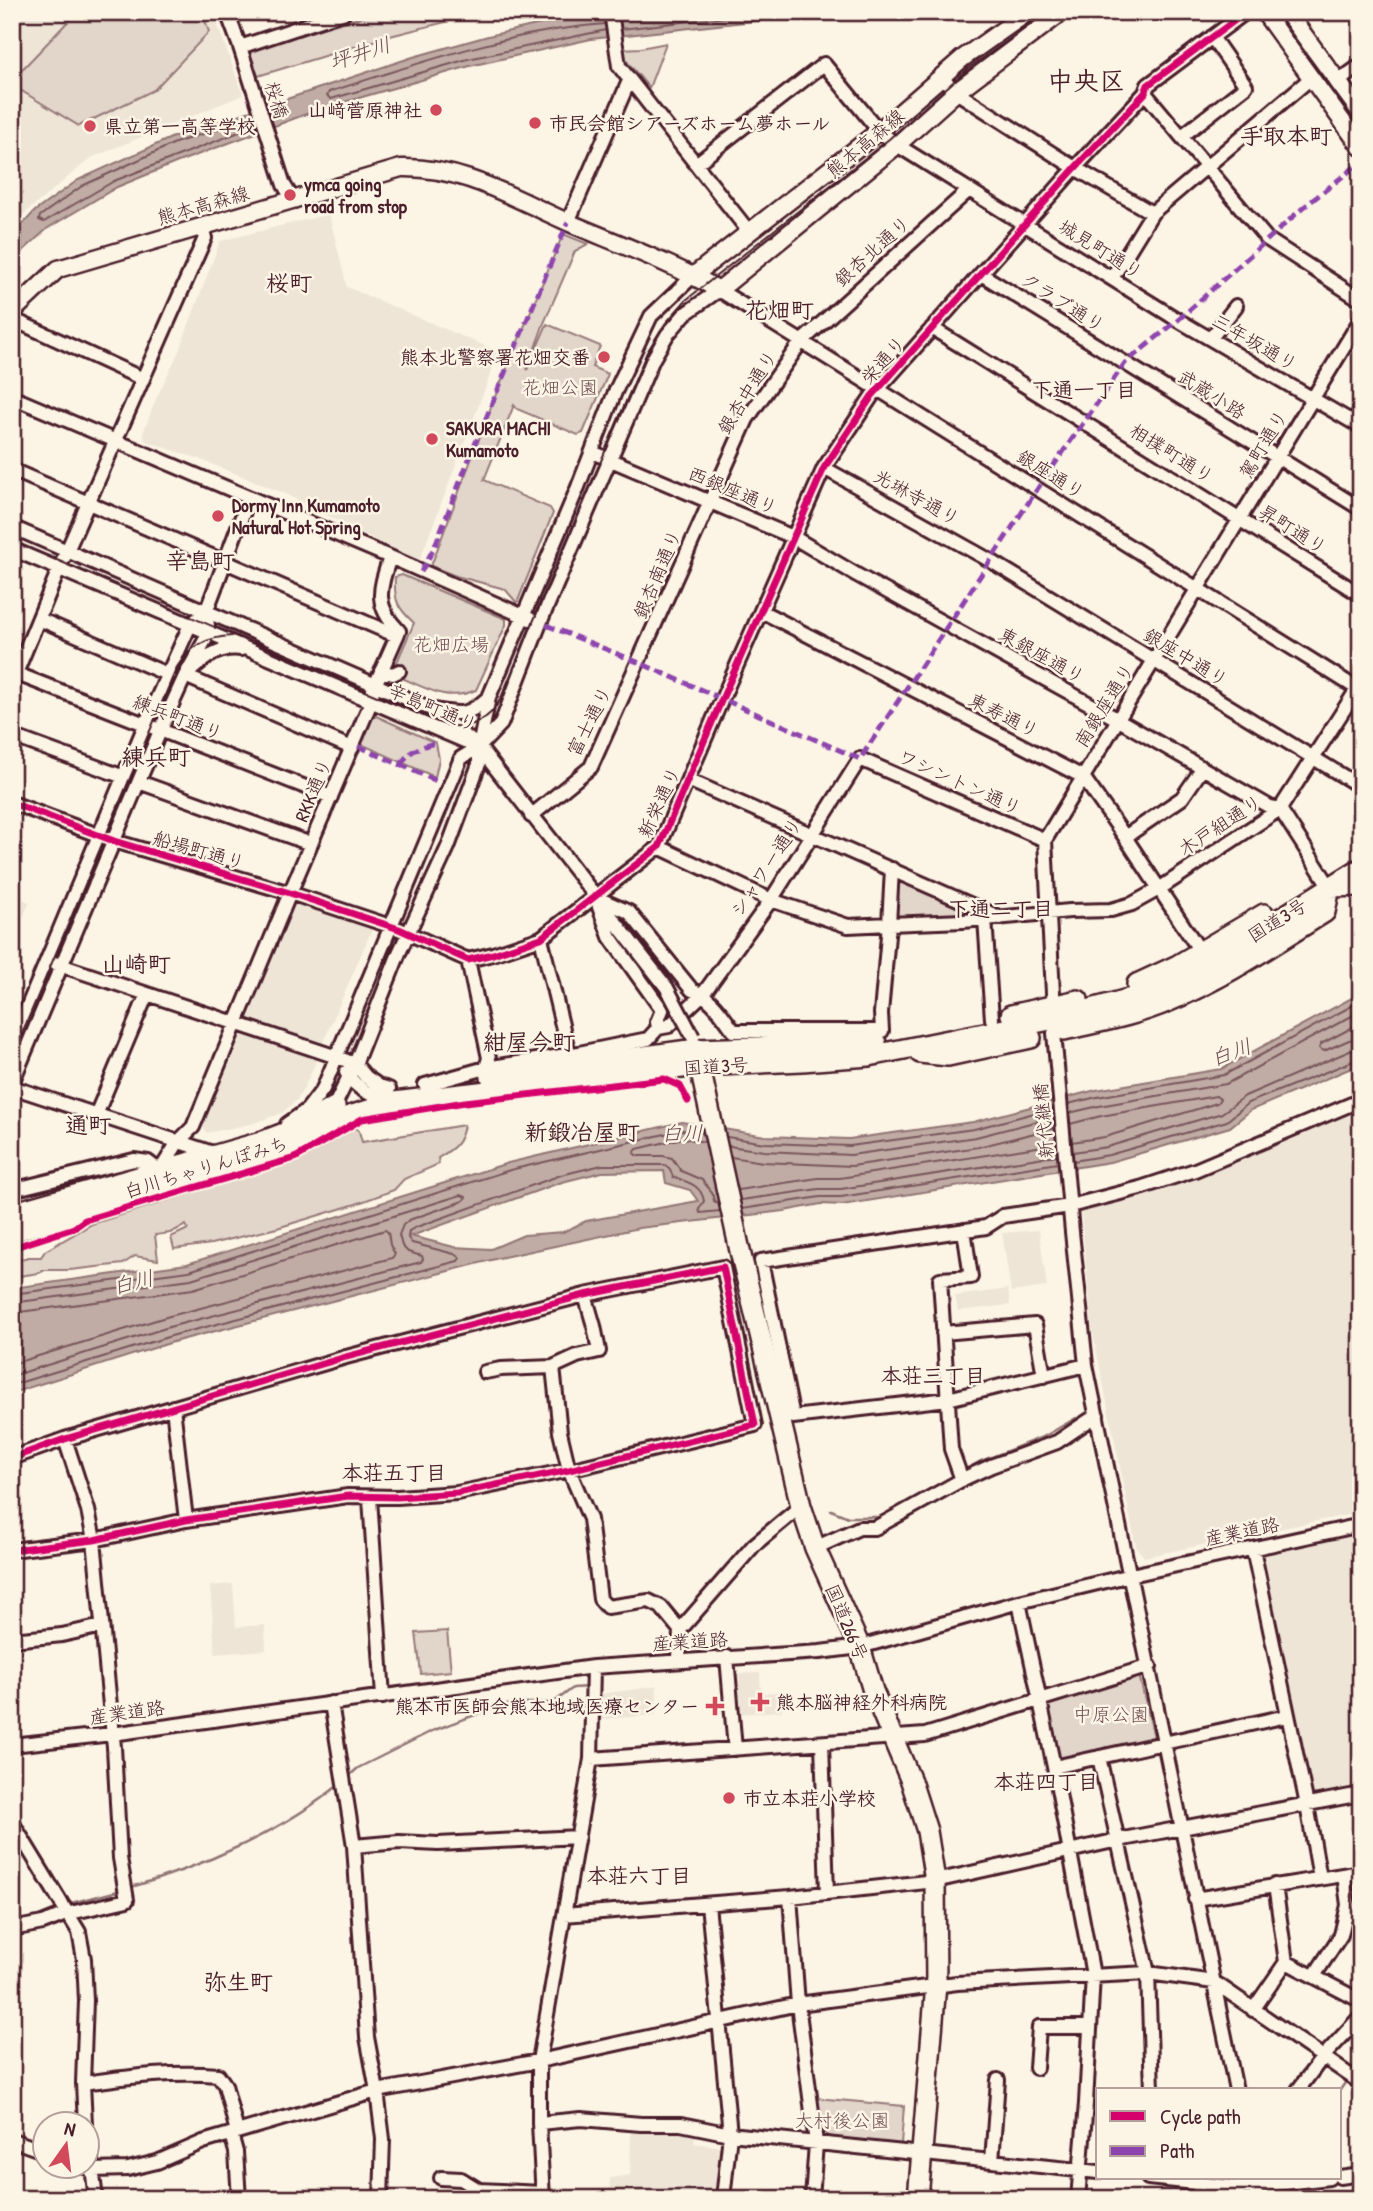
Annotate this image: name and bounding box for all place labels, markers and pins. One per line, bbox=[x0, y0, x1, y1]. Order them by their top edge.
place label: 山﨑菅原神社 bbox=[308, 97, 422, 123]
marker: 山﨑菅原神社 bbox=[428, 102, 444, 118]
place label: 市民会館シアーズホーム夢ホール bbox=[549, 110, 831, 136]
place label: 県立第一高等学校 bbox=[104, 113, 256, 139]
marker: 市民会館シアーズホーム夢ホール bbox=[527, 115, 543, 131]
marker: 県立第一高等学校 bbox=[82, 118, 98, 134]
place label: ymca going road from stop bbox=[303, 171, 408, 220]
marker: ymca going road from stop bbox=[282, 187, 298, 203]
place label: 熊本北警察署花畑交番 bbox=[400, 344, 590, 370]
marker: 熊本北警察署花畑交番 bbox=[596, 349, 612, 365]
place label: SAKURA MACHI Kumamoto bbox=[446, 415, 551, 463]
marker: SAKURA MACHI Kumamoto bbox=[424, 431, 440, 447]
place label: Dormy Inn Kumamoto Natural Hot Spring bbox=[232, 492, 380, 541]
marker: Dormy Inn Kumamoto Natural Hot Spring bbox=[210, 508, 226, 524]
place label: 熊本脳神経外科病院 bbox=[776, 1689, 947, 1715]
marker: 熊本脳神経外科病院 bbox=[750, 1692, 770, 1712]
place label: 熊本市医師会熊本地域医療センター bbox=[395, 1693, 699, 1719]
marker: 熊本市医師会熊本地域医療センター bbox=[705, 1696, 725, 1716]
place label: 市立本荘小学校 bbox=[743, 1785, 876, 1811]
marker: 市立本荘小学校 bbox=[721, 1790, 737, 1806]

